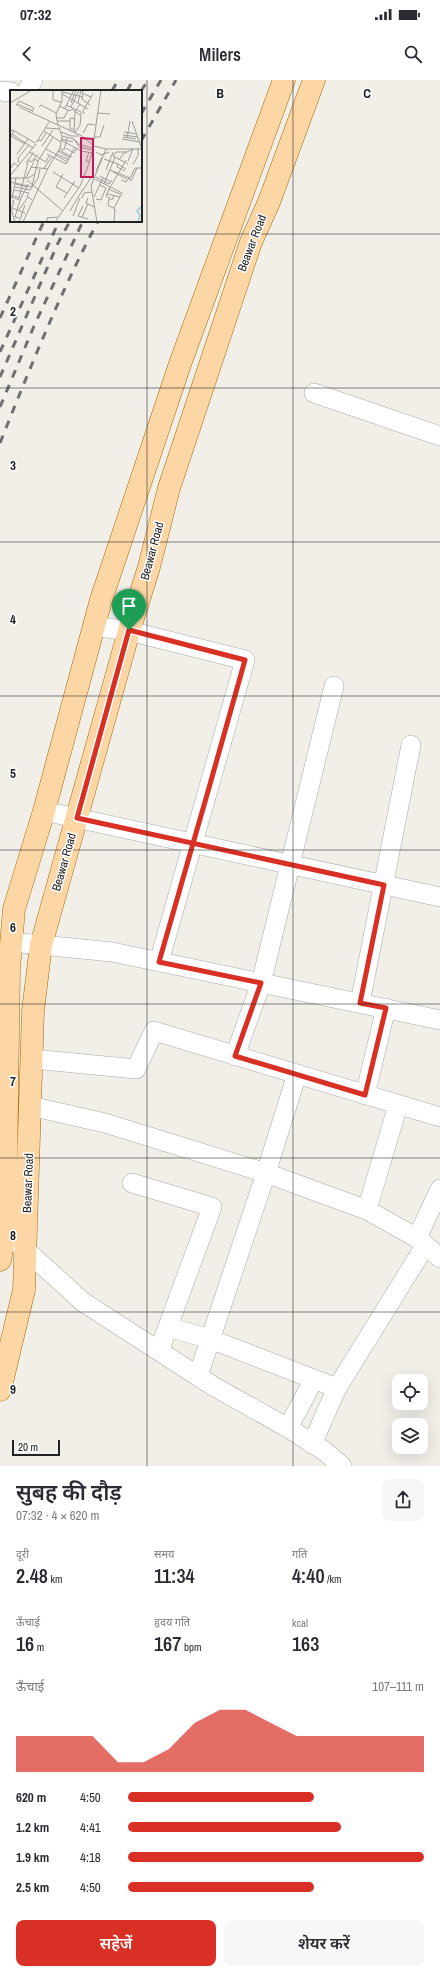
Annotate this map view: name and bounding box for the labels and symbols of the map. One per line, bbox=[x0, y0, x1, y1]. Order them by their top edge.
text: B bbox=[216, 85, 224, 102]
text: C bbox=[363, 85, 371, 102]
inset map bbox=[10, 90, 142, 222]
street label: Beawar Road bbox=[234, 212, 270, 274]
text: 2 bbox=[10, 303, 16, 320]
text: 3 bbox=[10, 457, 16, 474]
street label: Beawar Road bbox=[137, 520, 167, 582]
pin bbox=[112, 589, 146, 630]
text: 4 bbox=[10, 611, 16, 628]
text: 5 bbox=[10, 765, 16, 782]
street label: Beawar Road bbox=[48, 831, 80, 893]
text: 6 bbox=[10, 919, 16, 936]
text: 7 bbox=[10, 1073, 16, 1090]
street label: Beawar Road bbox=[19, 1153, 37, 1213]
text: 8 bbox=[10, 1227, 16, 1244]
text: 9 bbox=[10, 1381, 16, 1398]
scale bar bbox=[12, 1438, 60, 1457]

